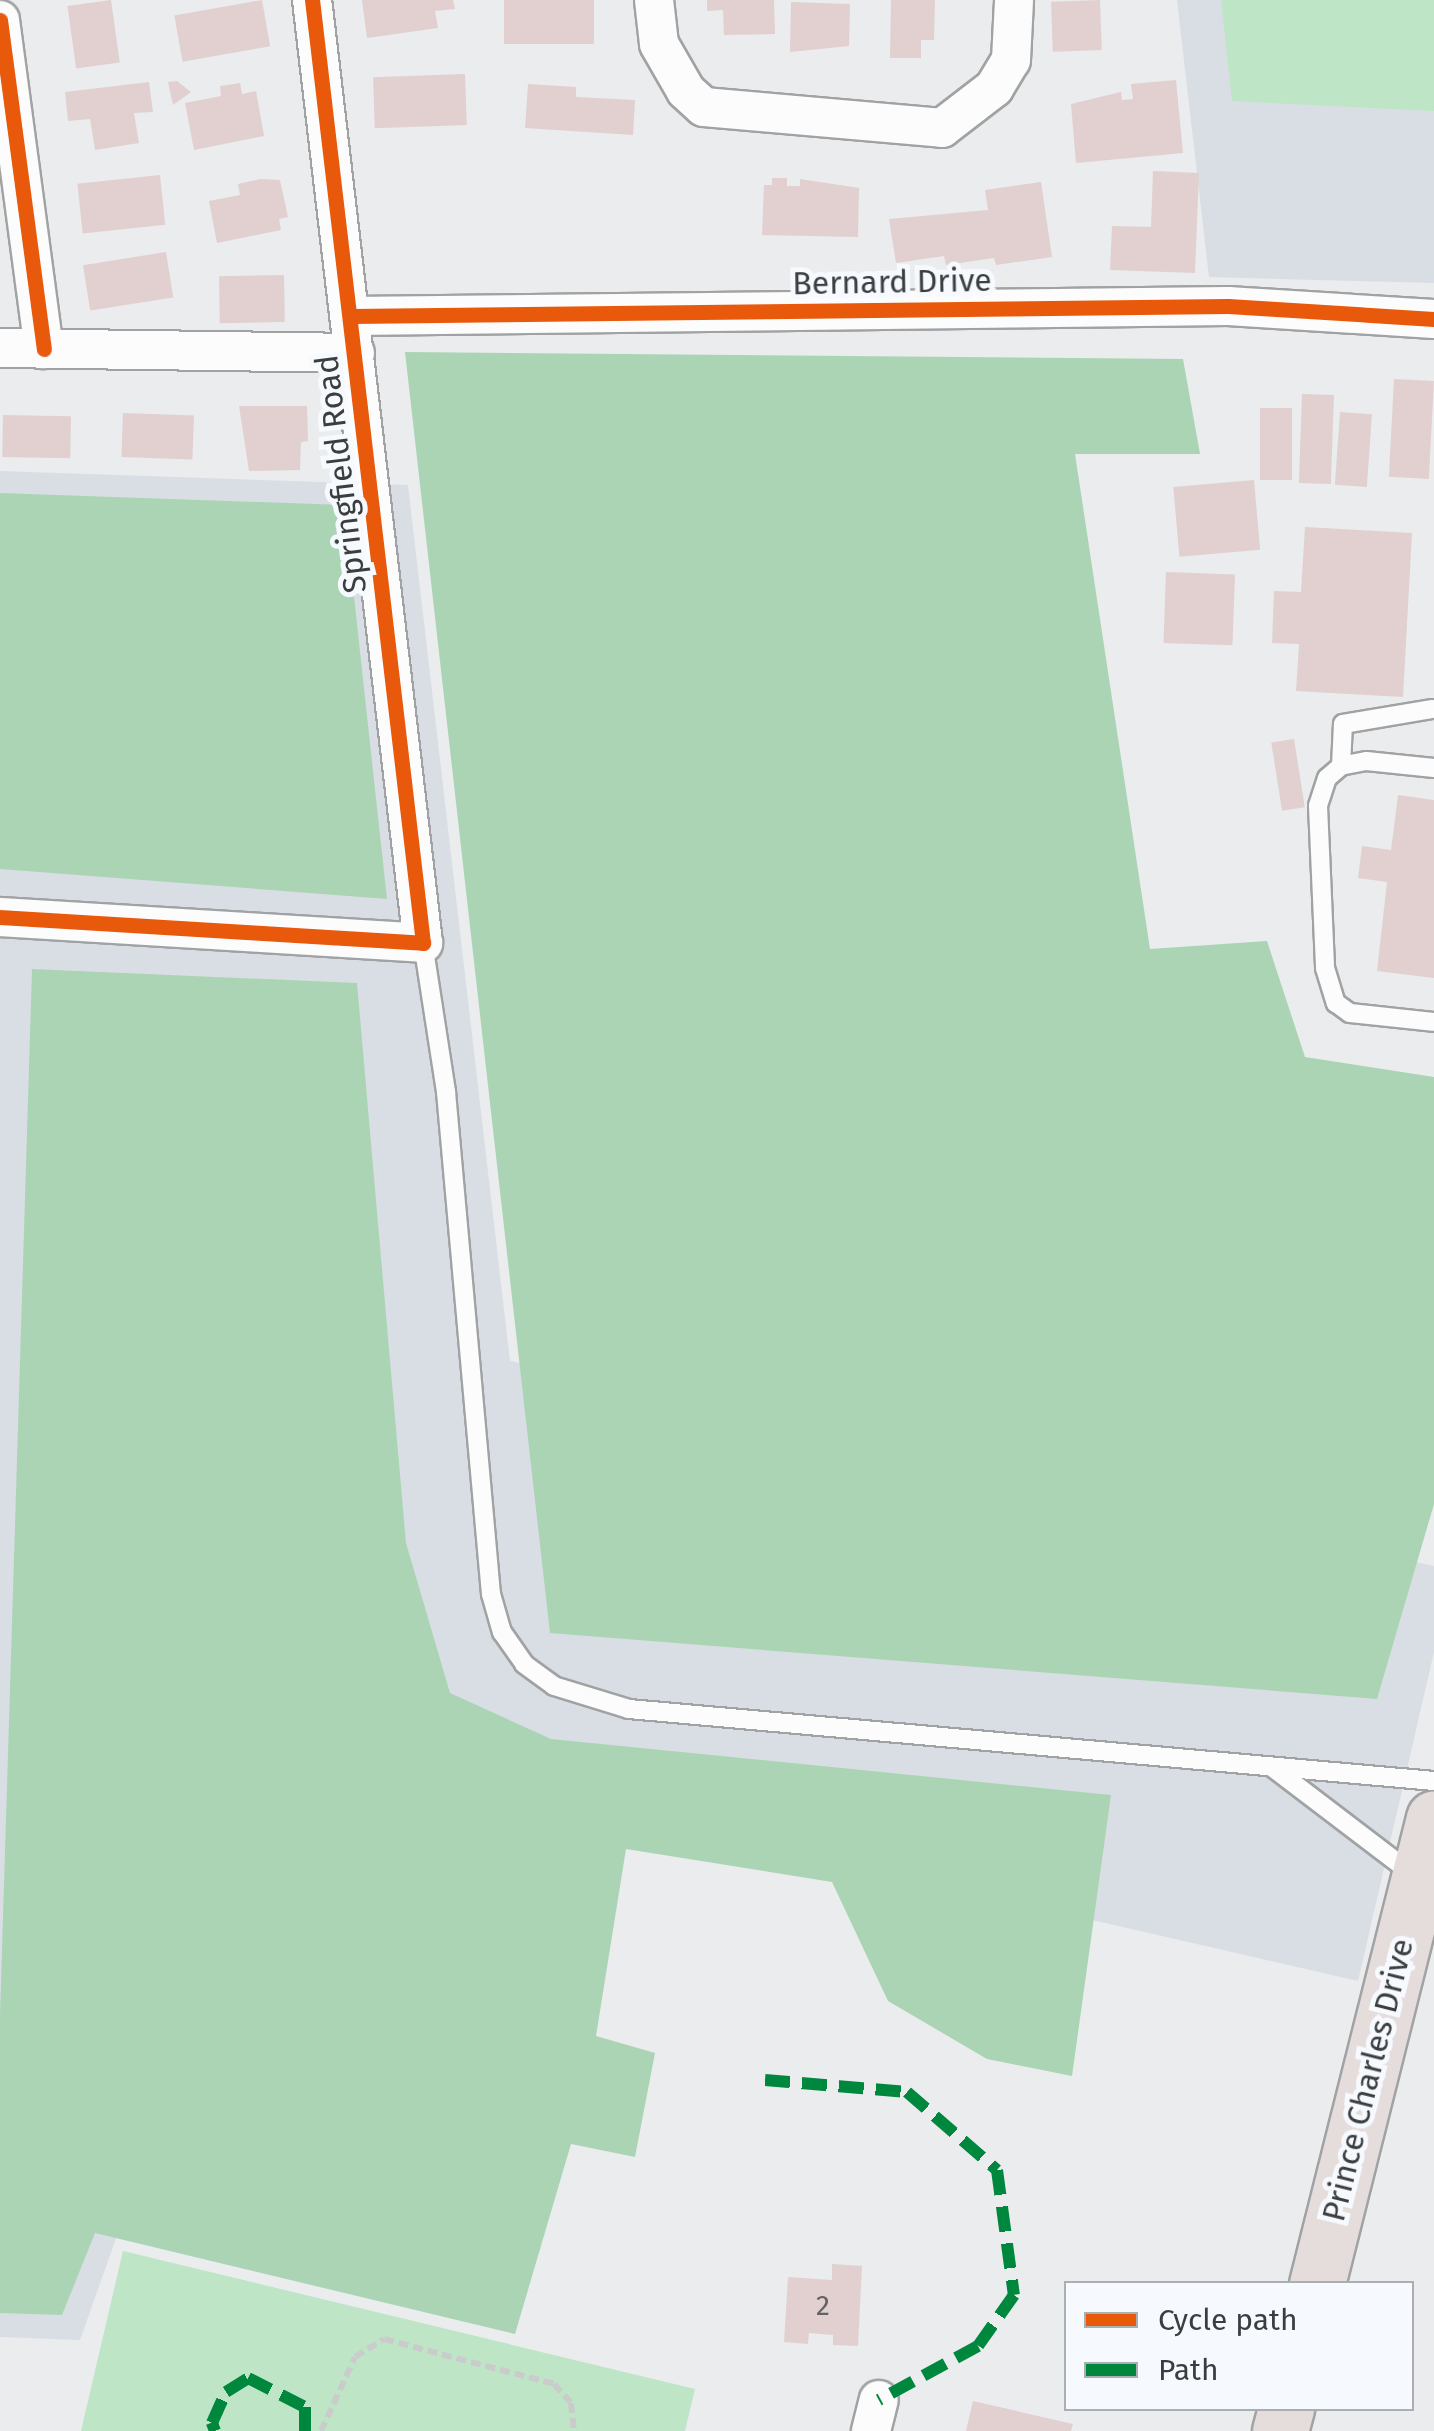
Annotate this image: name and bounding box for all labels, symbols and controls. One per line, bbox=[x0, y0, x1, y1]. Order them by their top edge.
street label: Bernard Drive bbox=[792, 261, 992, 303]
street label: Springfield Road bbox=[307, 353, 375, 595]
street label: Prince Charles Drive bbox=[1314, 1935, 1422, 2225]
legend bbox=[1064, 2281, 1414, 2411]
house number: 2 bbox=[816, 2289, 830, 2323]
text: Cycle path bbox=[1158, 2302, 1297, 2338]
text: Path bbox=[1158, 2352, 1219, 2388]

